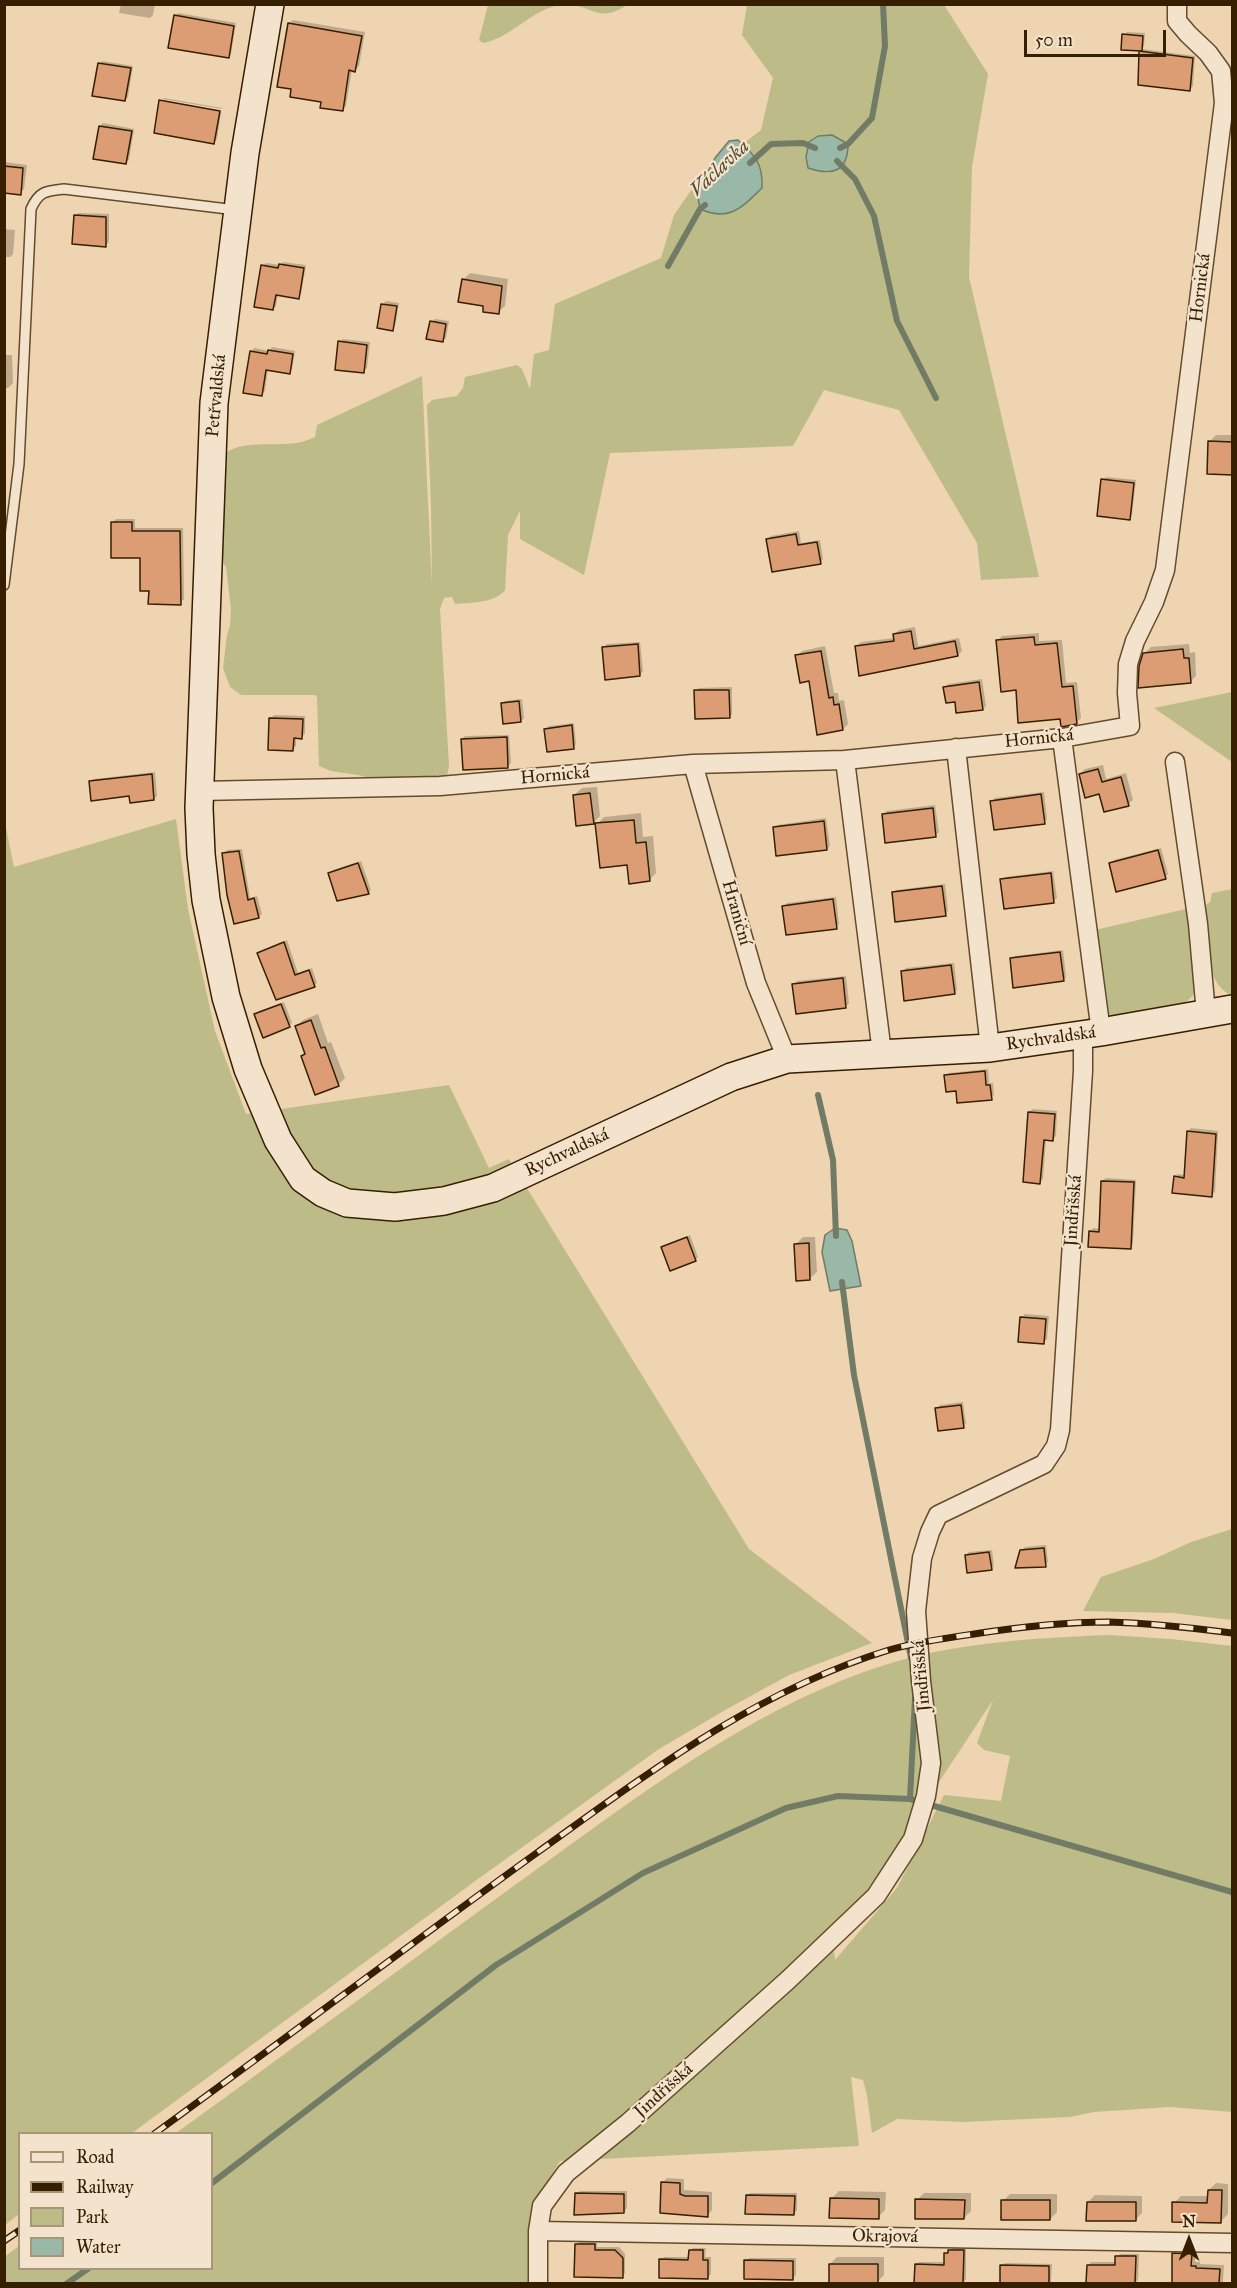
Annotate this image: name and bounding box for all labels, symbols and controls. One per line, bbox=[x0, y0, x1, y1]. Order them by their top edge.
scale bar bbox=[1027, 18, 1170, 56]
text: 50 m bbox=[1035, 29, 1073, 51]
water label: Václavka bbox=[685, 135, 755, 203]
street label: Hornická bbox=[1186, 252, 1216, 324]
street label: Petřvaldská bbox=[203, 354, 231, 438]
street label: Hornická bbox=[1003, 725, 1075, 753]
street label: Hornická bbox=[519, 762, 591, 790]
street label: Hraniční bbox=[716, 878, 756, 948]
street label: Rychvaldská bbox=[1005, 1022, 1097, 1056]
street label: Rychvaldská bbox=[521, 1124, 613, 1182]
street label: Jindřišská bbox=[1061, 1174, 1087, 1248]
street label: Jindřišská bbox=[908, 1639, 936, 1713]
street label: Jindřišská bbox=[630, 2059, 698, 2123]
legend bbox=[18, 2132, 213, 2270]
text: Road bbox=[76, 2146, 114, 2168]
text: Railway bbox=[76, 2176, 133, 2198]
text: Park bbox=[76, 2206, 109, 2228]
north arrow bbox=[1159, 2210, 1219, 2270]
text: N bbox=[1182, 2212, 1196, 2231]
street label: Okrajová bbox=[852, 2226, 918, 2248]
text: Water bbox=[76, 2236, 120, 2258]

